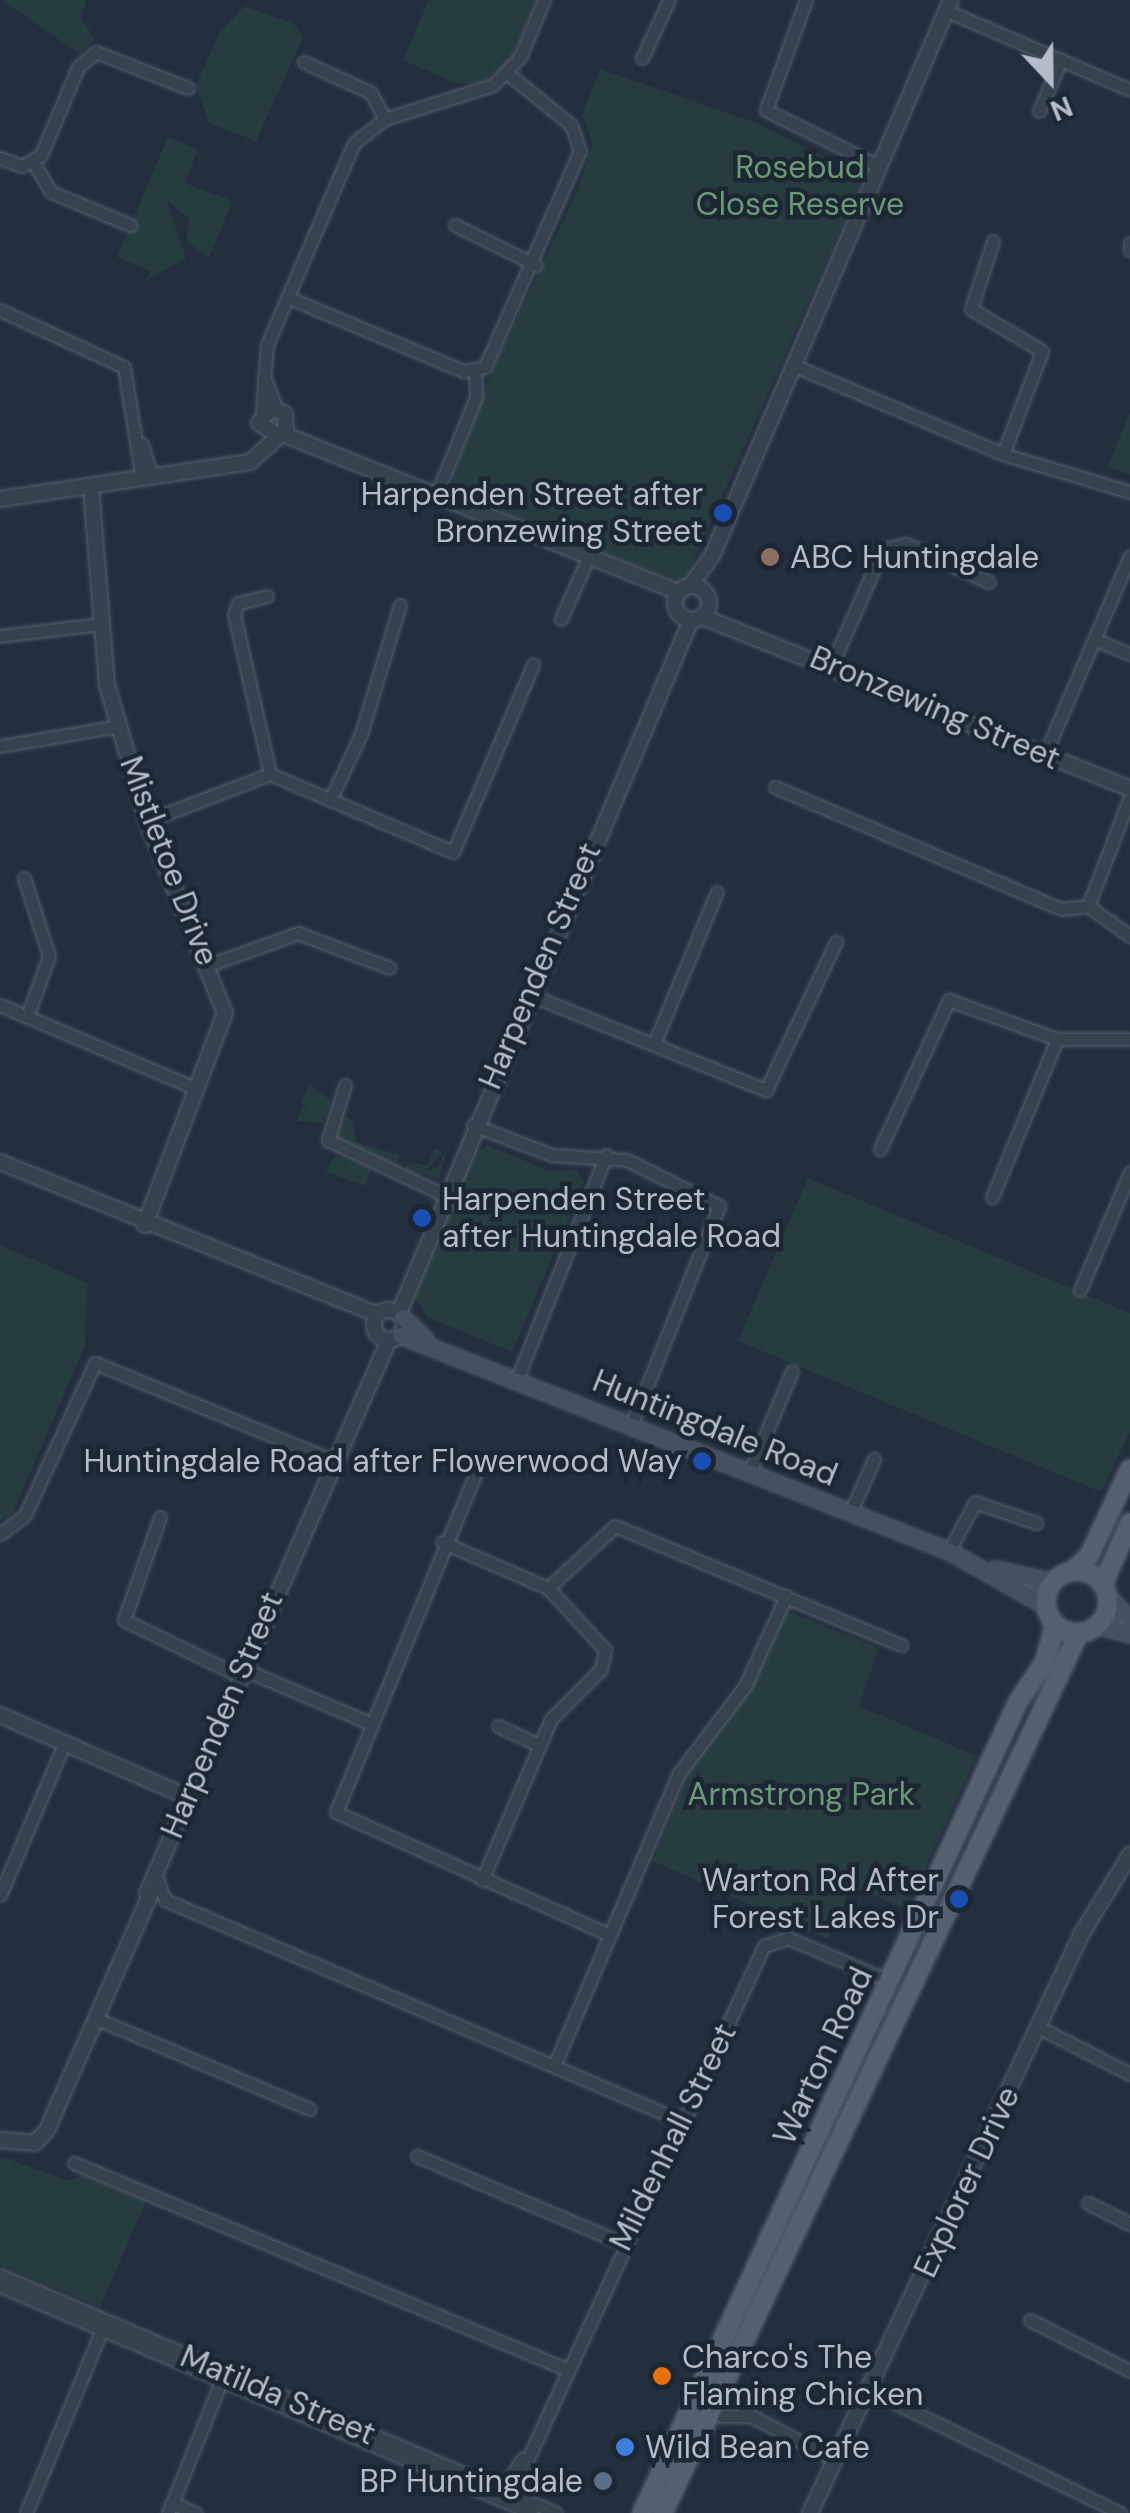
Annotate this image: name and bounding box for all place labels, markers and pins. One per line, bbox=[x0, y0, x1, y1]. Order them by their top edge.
place label: Harpenden Street after Bronzewing Street bbox=[361, 476, 703, 551]
marker: Harpenden Street after Bronzewing Street bbox=[712, 502, 734, 524]
place label: ABC Huntingdale bbox=[790, 538, 1039, 576]
marker: ABC Huntingdale bbox=[759, 546, 781, 568]
place label: Harpenden Street after Huntingdale Road bbox=[442, 1181, 781, 1256]
marker: Harpenden Street after Huntingdale Road bbox=[411, 1207, 433, 1229]
place label: Huntingdale Road after Flowerwood Way bbox=[84, 1442, 682, 1480]
marker: Huntingdale Road after Flowerwood Way bbox=[691, 1450, 713, 1472]
place label: Warton Rd After Forest Lakes Dr bbox=[702, 1862, 939, 1937]
marker: Warton Rd After Forest Lakes Dr bbox=[948, 1888, 970, 1910]
place label: Charco's The Flaming Chicken bbox=[682, 2339, 923, 2414]
marker: Charco's The Flaming Chicken bbox=[651, 2365, 673, 2387]
place label: Wild Bean Cafe bbox=[645, 2428, 870, 2466]
marker: Wild Bean Cafe bbox=[614, 2436, 636, 2458]
place label: BP Huntingdale bbox=[360, 2462, 583, 2500]
marker: BP Huntingdale bbox=[592, 2470, 614, 2492]

